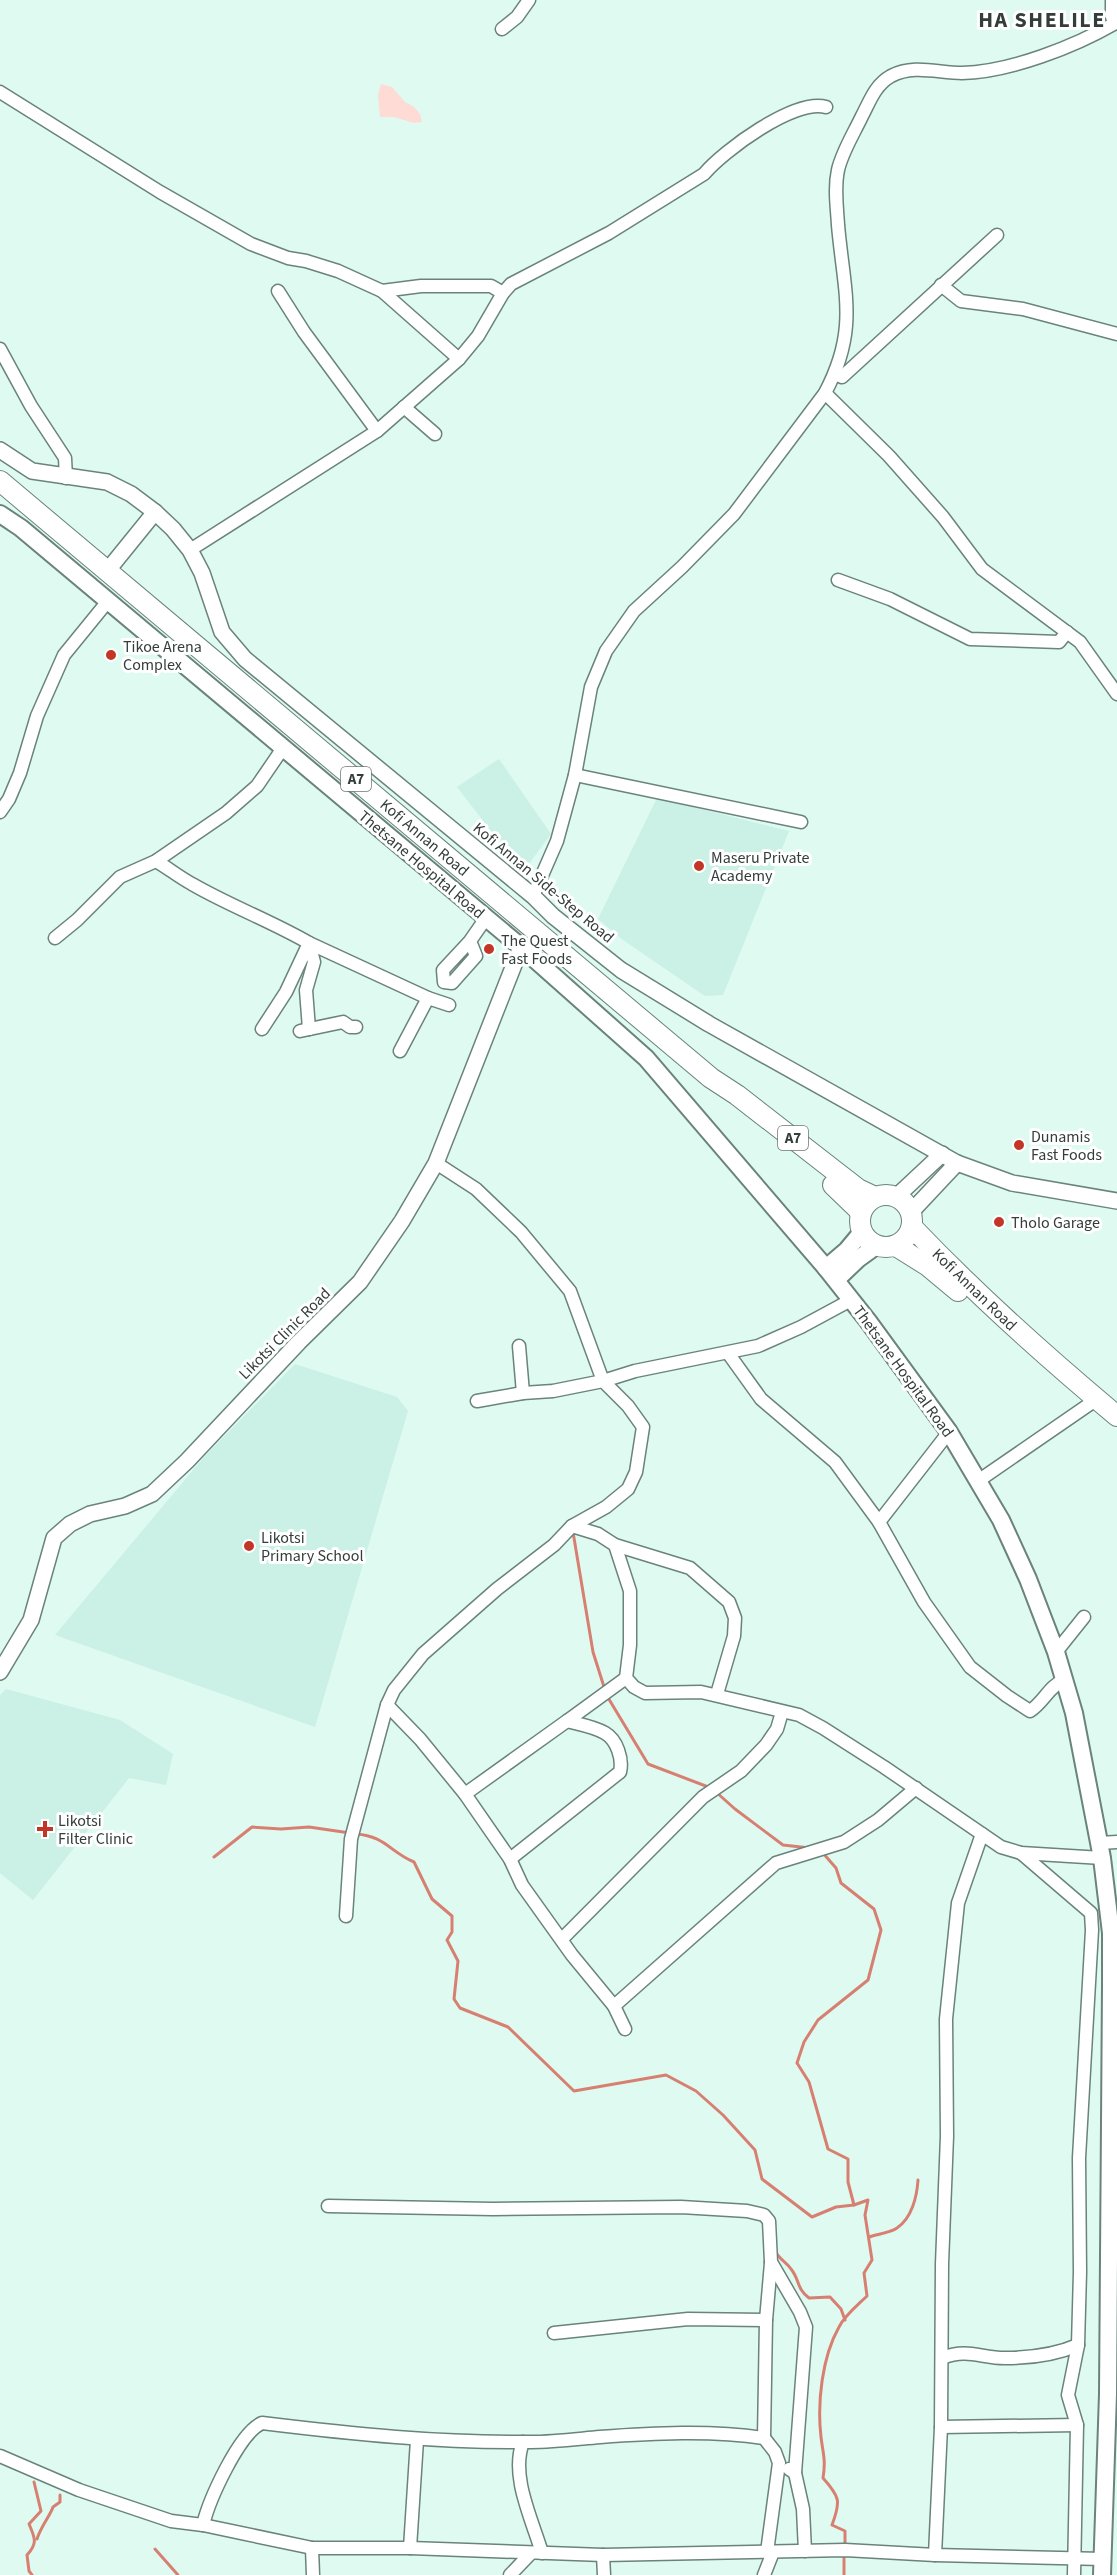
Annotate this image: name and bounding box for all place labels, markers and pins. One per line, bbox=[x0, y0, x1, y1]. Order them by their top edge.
place label: Tikoe Arena Complex bbox=[123, 636, 202, 676]
marker: Tikoe Arena Complex bbox=[104, 648, 118, 662]
place label: Maseru Private Academy bbox=[711, 847, 810, 887]
marker: Maseru Private Academy bbox=[692, 859, 706, 873]
place label: The Quest Fast Foods bbox=[501, 930, 572, 970]
marker: The Quest Fast Foods bbox=[482, 942, 496, 956]
place label: Dunamis Fast Foods bbox=[1031, 1126, 1102, 1166]
marker: Dunamis Fast Foods bbox=[1012, 1138, 1026, 1152]
place label: Tholo Garage bbox=[1011, 1212, 1100, 1234]
marker: Tholo Garage bbox=[992, 1215, 1006, 1229]
place label: Likotsi Primary School bbox=[261, 1527, 363, 1567]
marker: Likotsi Primary School bbox=[242, 1539, 256, 1553]
place label: Likotsi Filter Clinic bbox=[58, 1810, 133, 1850]
marker: Likotsi Filter Clinic bbox=[36, 1820, 54, 1838]

